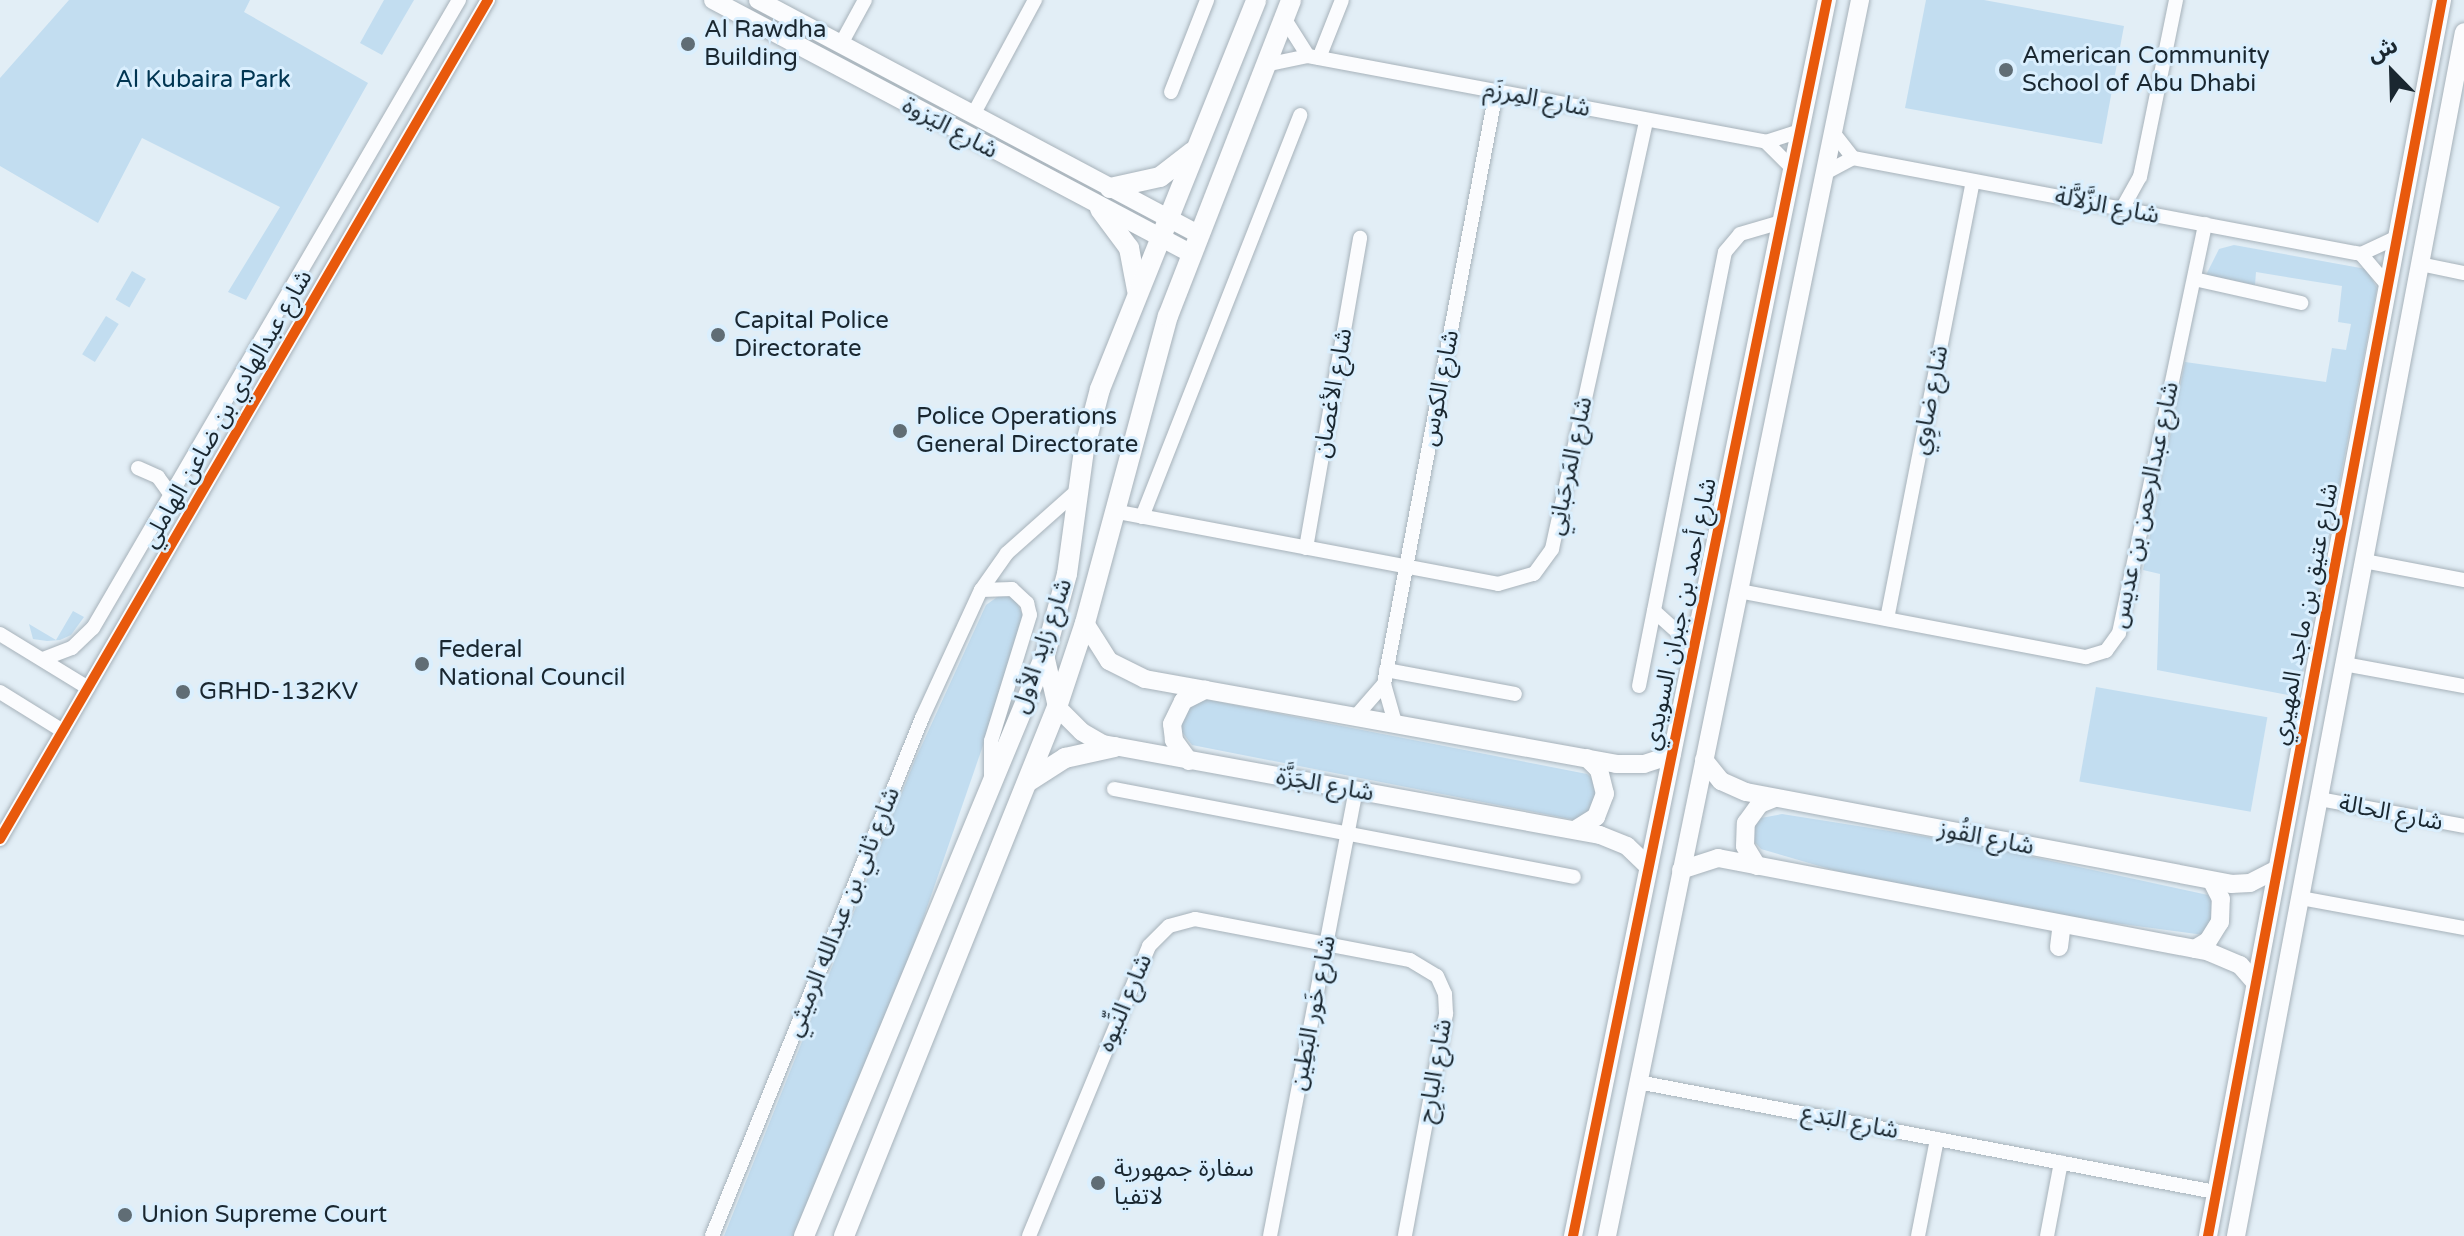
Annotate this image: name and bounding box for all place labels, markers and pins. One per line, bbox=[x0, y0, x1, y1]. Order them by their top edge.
place label: Al Rawdha Building bbox=[704, 16, 826, 72]
marker: Al Rawdha Building bbox=[679, 35, 697, 53]
place label: American Community School of Abu Dhabi bbox=[2022, 42, 2270, 98]
marker: American Community School of Abu Dhabi bbox=[1997, 61, 2015, 79]
place label: Capital Police Directorate bbox=[734, 307, 889, 363]
marker: Capital Police Directorate bbox=[709, 326, 727, 344]
place label: Police Operations General Directorate bbox=[916, 403, 1138, 459]
marker: Police Operations General Directorate bbox=[891, 422, 909, 440]
place label: Federal National Council bbox=[438, 636, 625, 692]
marker: Federal National Council bbox=[413, 655, 431, 673]
place label: GRHD-132KV bbox=[199, 678, 358, 706]
marker: GRHD-132KV bbox=[174, 683, 192, 701]
place label: سفارة جمهورية لاتفيا bbox=[1114, 1155, 1254, 1211]
marker: سفارة جمهورية لاتفيا bbox=[1089, 1174, 1107, 1192]
place label: Union Supreme Court bbox=[141, 1201, 387, 1229]
marker: Union Supreme Court bbox=[116, 1206, 134, 1224]

